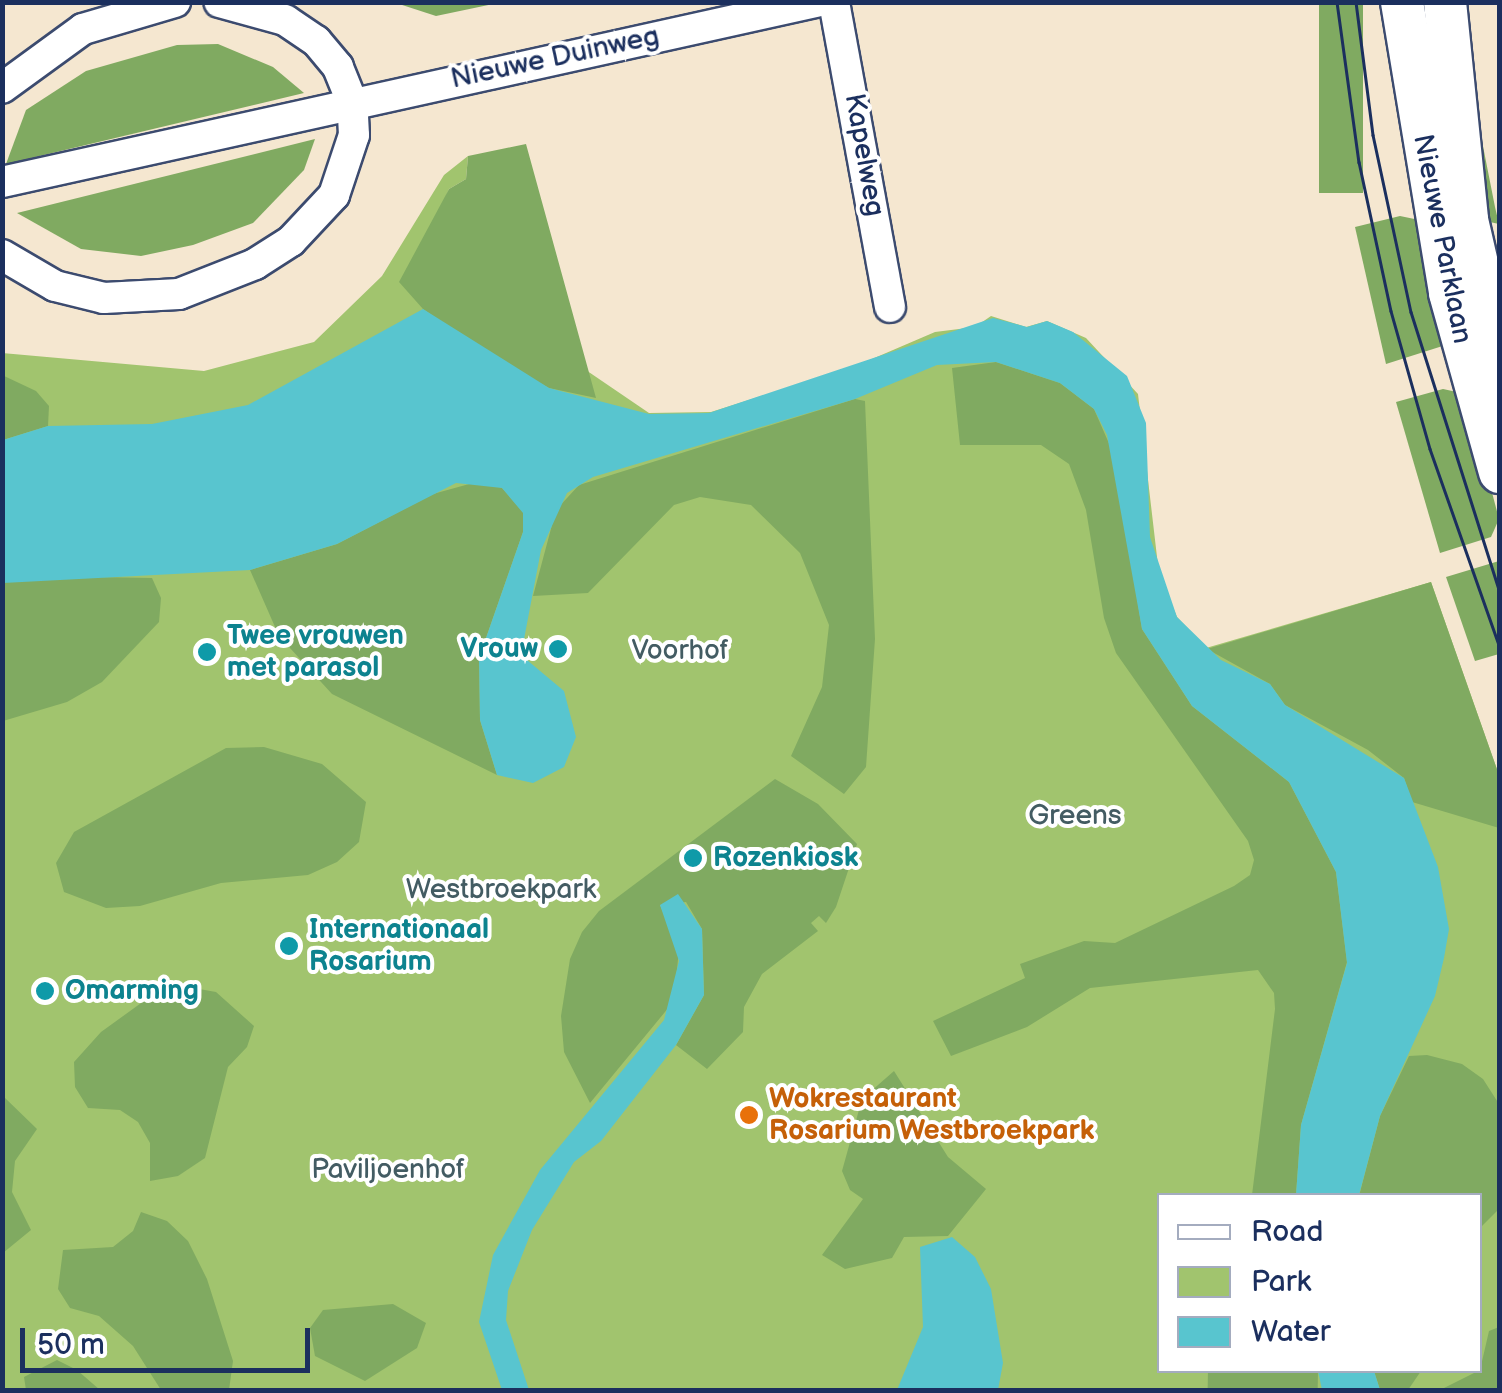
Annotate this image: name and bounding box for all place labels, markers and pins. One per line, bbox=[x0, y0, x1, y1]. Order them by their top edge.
place label: Twee vrouwen met parasol bbox=[227, 619, 404, 685]
place label: Vrouw bbox=[460, 632, 538, 666]
marker: Vrouw bbox=[547, 638, 569, 660]
marker: Twee vrouwen met parasol bbox=[196, 641, 218, 663]
place label: Rozenkiosk bbox=[713, 841, 859, 875]
marker: Rozenkiosk bbox=[682, 847, 704, 869]
place label: Internationaal Rosarium bbox=[309, 913, 489, 979]
marker: Internationaal Rosarium bbox=[278, 935, 300, 957]
place label: Omarming bbox=[65, 974, 199, 1008]
marker: Omarming bbox=[34, 980, 56, 1002]
place label: Wokrestaurant Rosarium Westbroekpark bbox=[769, 1082, 1095, 1148]
marker: Wokrestaurant Rosarium Westbroekpark bbox=[738, 1104, 760, 1126]

